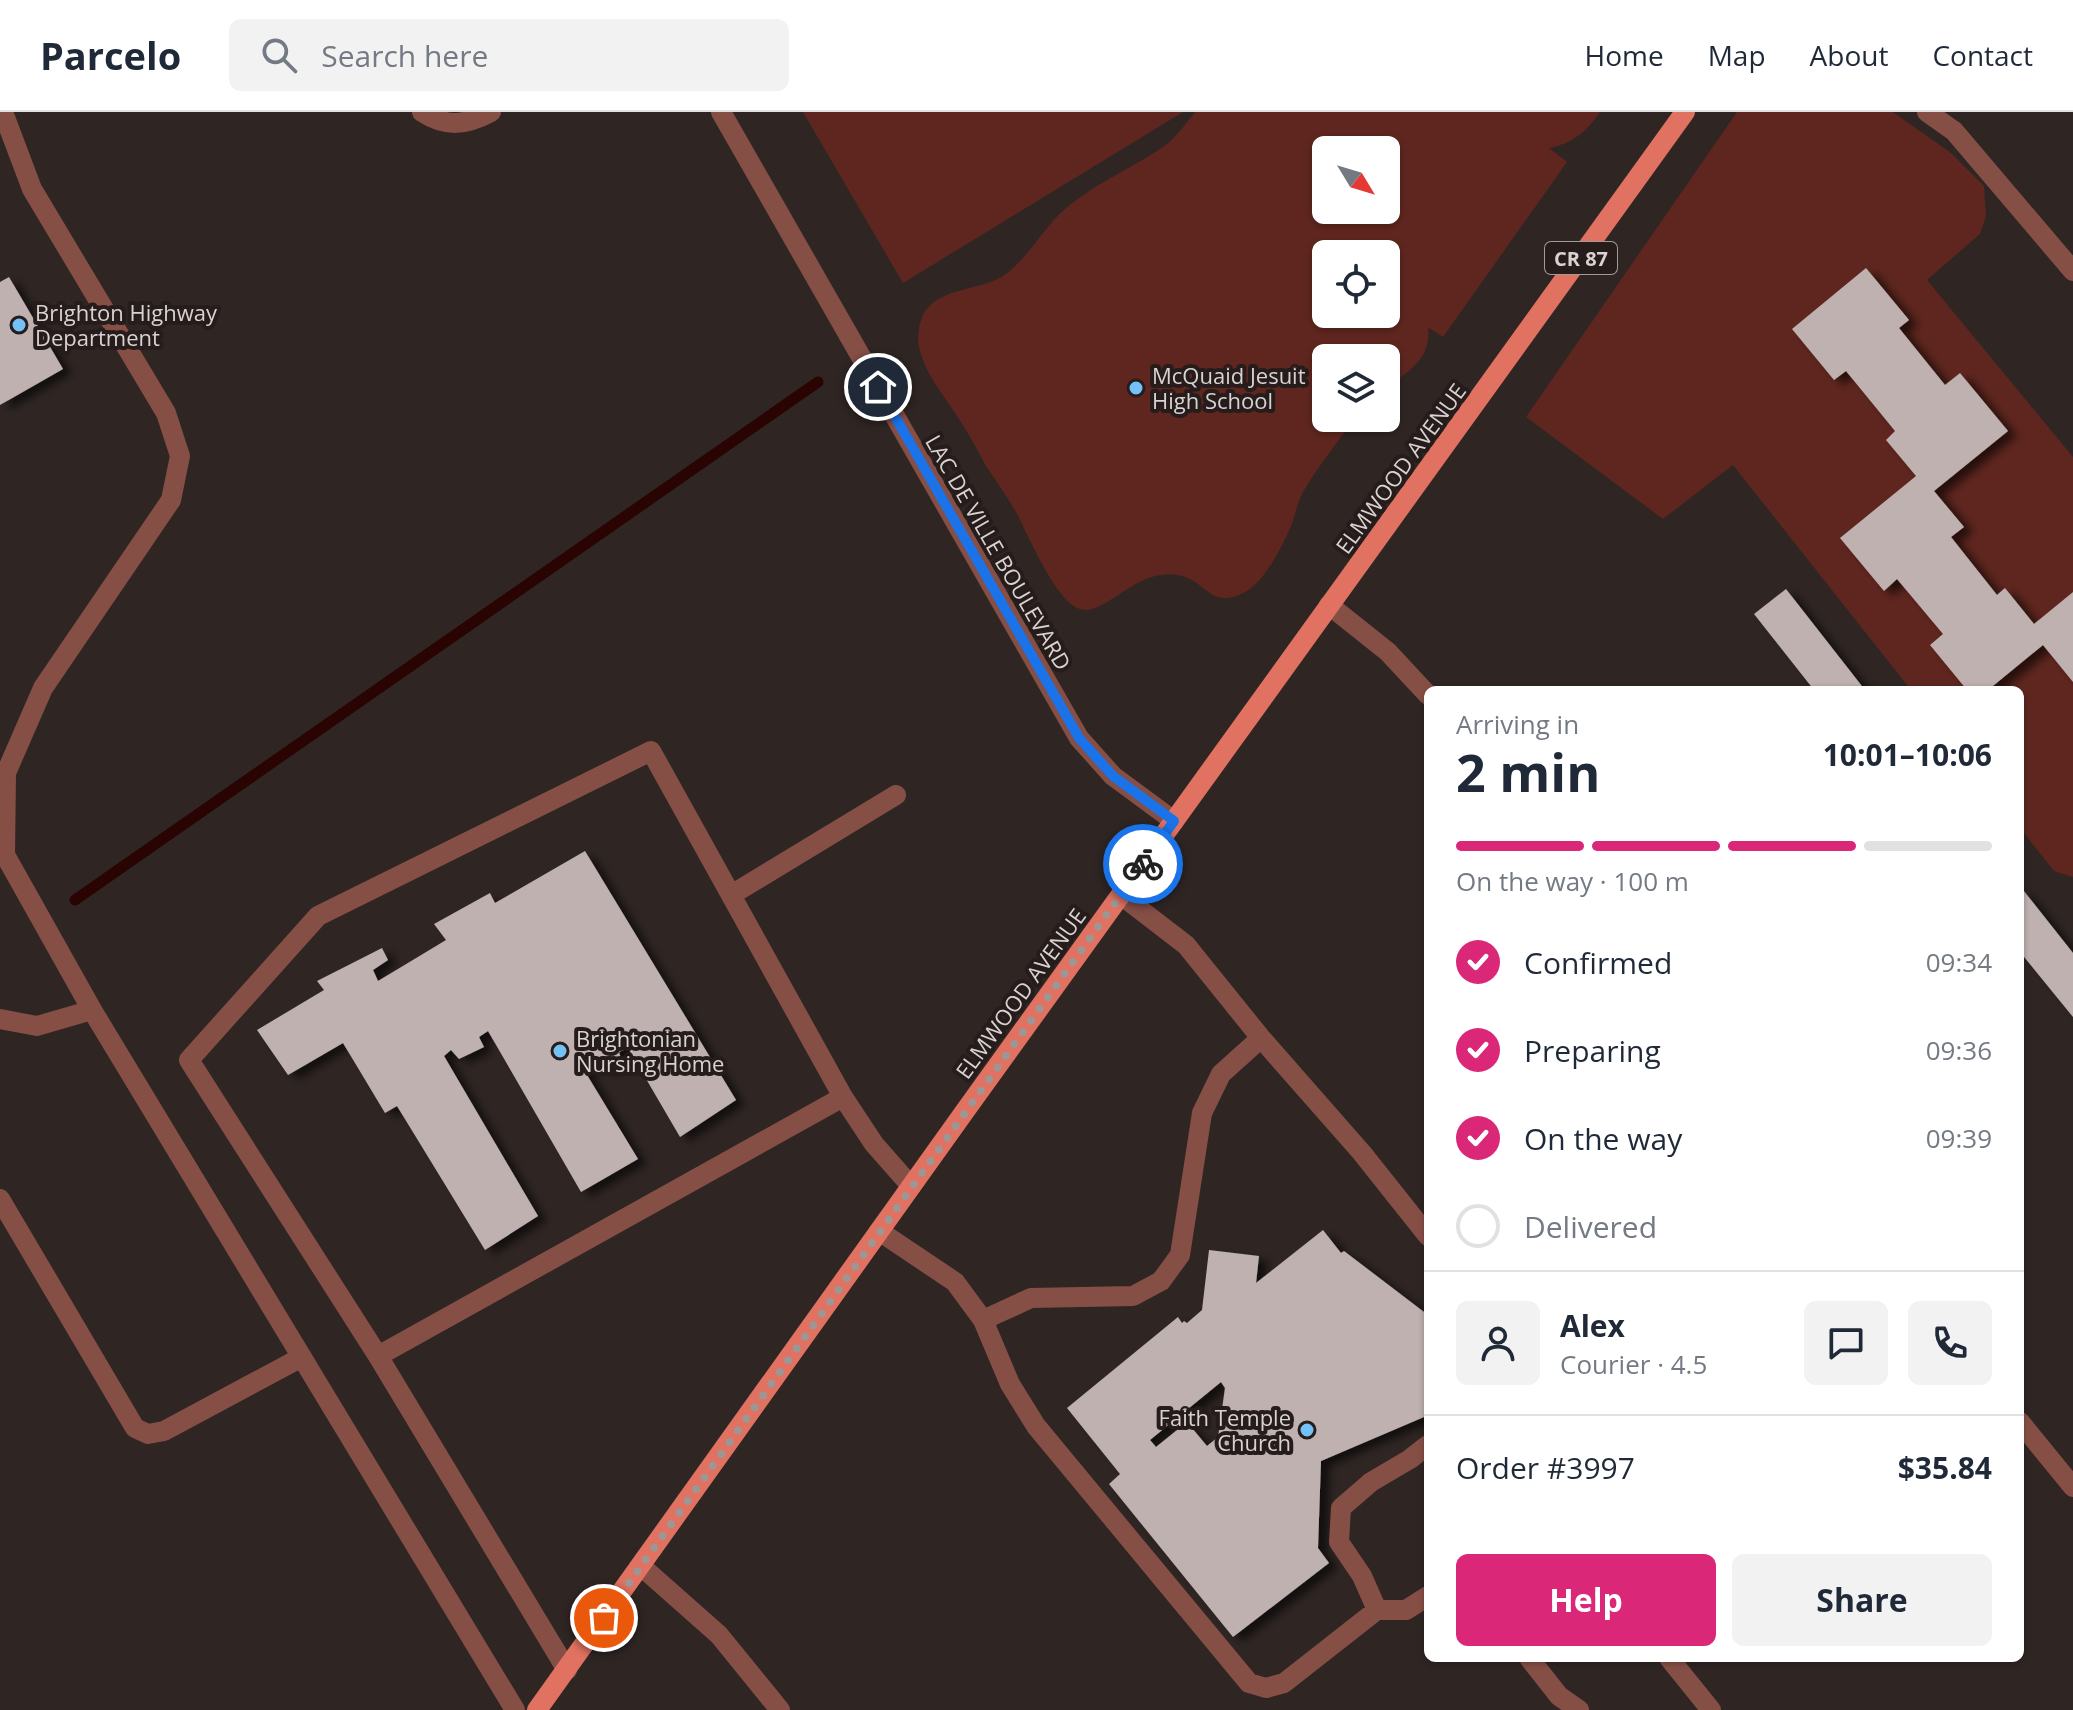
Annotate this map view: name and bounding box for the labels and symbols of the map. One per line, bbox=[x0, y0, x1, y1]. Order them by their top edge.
north arrow bbox=[1312, 136, 1400, 224]
road number: CR 87 bbox=[1545, 242, 1617, 274]
place label: Brighton Highway Department bbox=[35, 297, 218, 352]
marker: Brighton Highway Department bbox=[10, 316, 28, 334]
pin bbox=[844, 353, 912, 421]
place label: McQuaid Jesuit High School bbox=[1152, 360, 1306, 415]
street label: ELMWOOD AVENUE bbox=[1328, 377, 1472, 559]
marker: McQuaid Jesuit High School bbox=[1127, 379, 1145, 397]
street label: LAC DE VILLE BOULEVARD bbox=[919, 429, 1079, 675]
courier bbox=[1103, 824, 1183, 904]
street label: ELMWOOD AVENUE bbox=[948, 902, 1092, 1084]
place label: Brightonian Nursing Home bbox=[576, 1023, 724, 1078]
marker: Brightonian Nursing Home bbox=[551, 1042, 569, 1060]
place label: Faith Temple Church bbox=[1159, 1402, 1291, 1457]
marker: Faith Temple Church bbox=[1298, 1421, 1316, 1439]
pin bbox=[570, 1584, 638, 1652]

